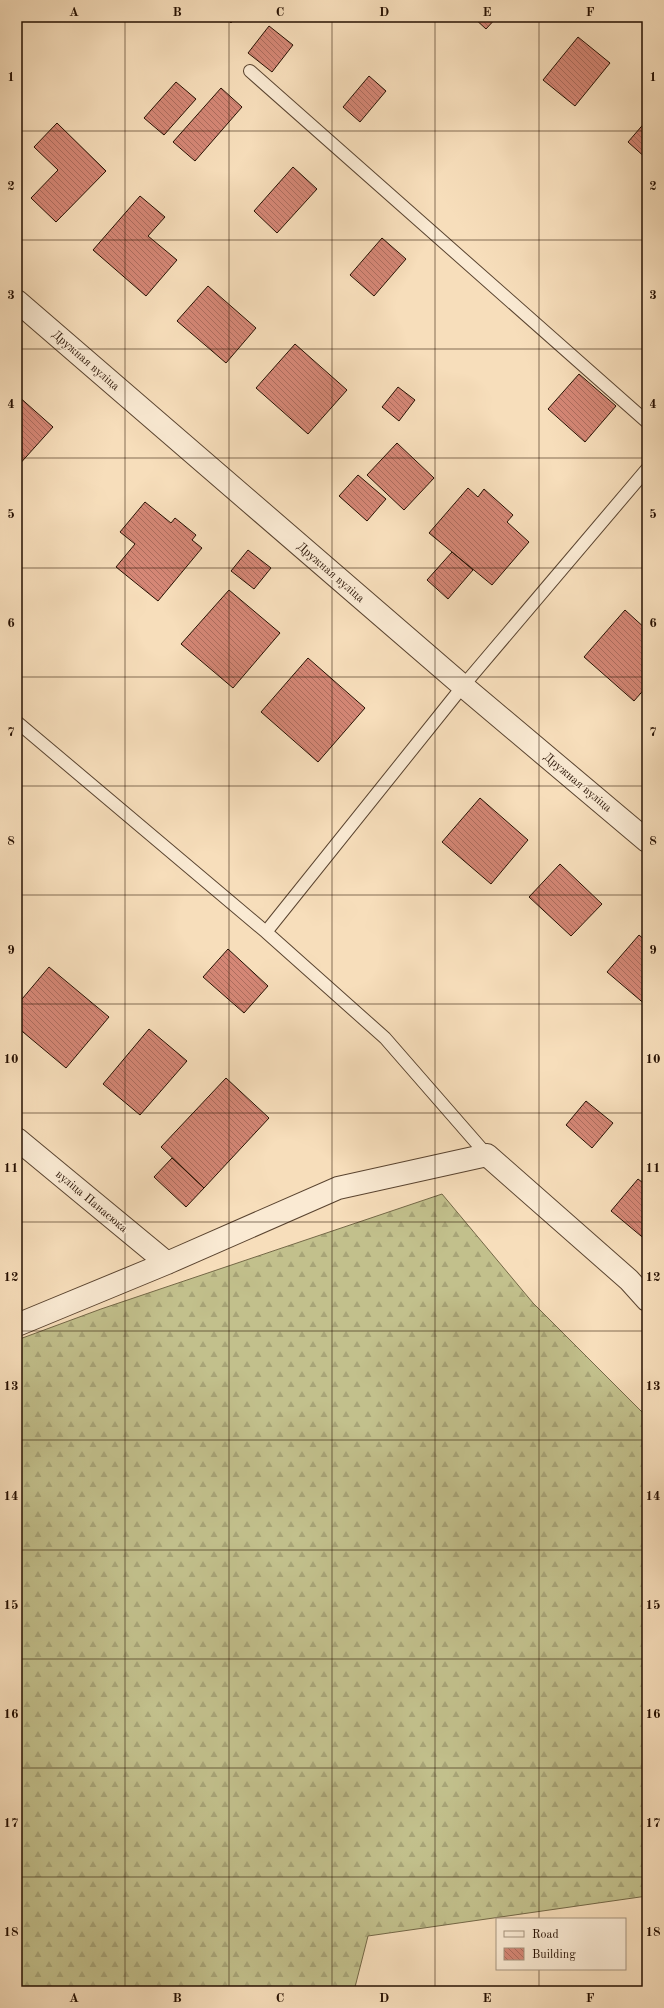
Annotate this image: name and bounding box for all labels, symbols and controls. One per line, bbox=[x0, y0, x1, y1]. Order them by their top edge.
text: A bbox=[69, 6, 79, 19]
text: B bbox=[172, 6, 182, 19]
text: C bbox=[276, 6, 284, 19]
text: D bbox=[379, 6, 389, 19]
text: E bbox=[483, 6, 492, 19]
text: F bbox=[586, 6, 595, 19]
text: 1 bbox=[7, 71, 15, 84]
text: 1 bbox=[649, 71, 657, 84]
text: 2 bbox=[7, 180, 15, 193]
text: 2 bbox=[649, 180, 657, 193]
text: 3 bbox=[7, 289, 15, 302]
text: 3 bbox=[649, 289, 657, 302]
street label: Дружная вуліца bbox=[49, 328, 122, 393]
text: 4 bbox=[7, 398, 15, 411]
text: 4 bbox=[649, 398, 657, 411]
text: 5 bbox=[7, 508, 15, 521]
text: 5 bbox=[649, 508, 657, 521]
street label: Дружная вуліца bbox=[294, 540, 367, 605]
text: 6 bbox=[7, 617, 15, 630]
text: 6 bbox=[649, 617, 657, 630]
text: 7 bbox=[7, 726, 15, 739]
text: 7 bbox=[649, 726, 657, 739]
street label: Дружная вуліца bbox=[541, 750, 614, 815]
text: 8 bbox=[7, 835, 15, 848]
text: 8 bbox=[649, 835, 657, 848]
text: 9 bbox=[7, 944, 15, 957]
text: 9 bbox=[649, 944, 657, 957]
text: 10 bbox=[3, 1053, 19, 1066]
text: 10 bbox=[645, 1053, 661, 1066]
text: 11 bbox=[3, 1162, 19, 1175]
text: 11 bbox=[645, 1162, 661, 1175]
street label: вуліца Панасюка bbox=[53, 1168, 130, 1235]
text: 12 bbox=[3, 1271, 19, 1284]
text: 12 bbox=[645, 1271, 661, 1284]
text: 13 bbox=[3, 1380, 19, 1393]
text: 13 bbox=[645, 1380, 661, 1393]
text: 14 bbox=[3, 1490, 19, 1503]
text: 14 bbox=[645, 1490, 661, 1503]
text: 15 bbox=[3, 1599, 19, 1612]
text: 15 bbox=[645, 1599, 661, 1612]
text: 16 bbox=[3, 1708, 19, 1721]
text: 16 bbox=[645, 1708, 661, 1721]
text: 17 bbox=[3, 1817, 19, 1830]
text: 17 bbox=[645, 1817, 661, 1830]
legend bbox=[496, 1918, 626, 1970]
text: 18 bbox=[3, 1926, 19, 1939]
text: 18 bbox=[645, 1926, 661, 1939]
text: Road bbox=[532, 1929, 559, 1941]
text: Building bbox=[532, 1949, 576, 1961]
text: A bbox=[69, 1992, 79, 2005]
text: B bbox=[172, 1992, 182, 2005]
text: C bbox=[276, 1992, 284, 2005]
text: D bbox=[379, 1992, 389, 2005]
text: E bbox=[483, 1992, 492, 2005]
text: F bbox=[586, 1992, 595, 2005]

